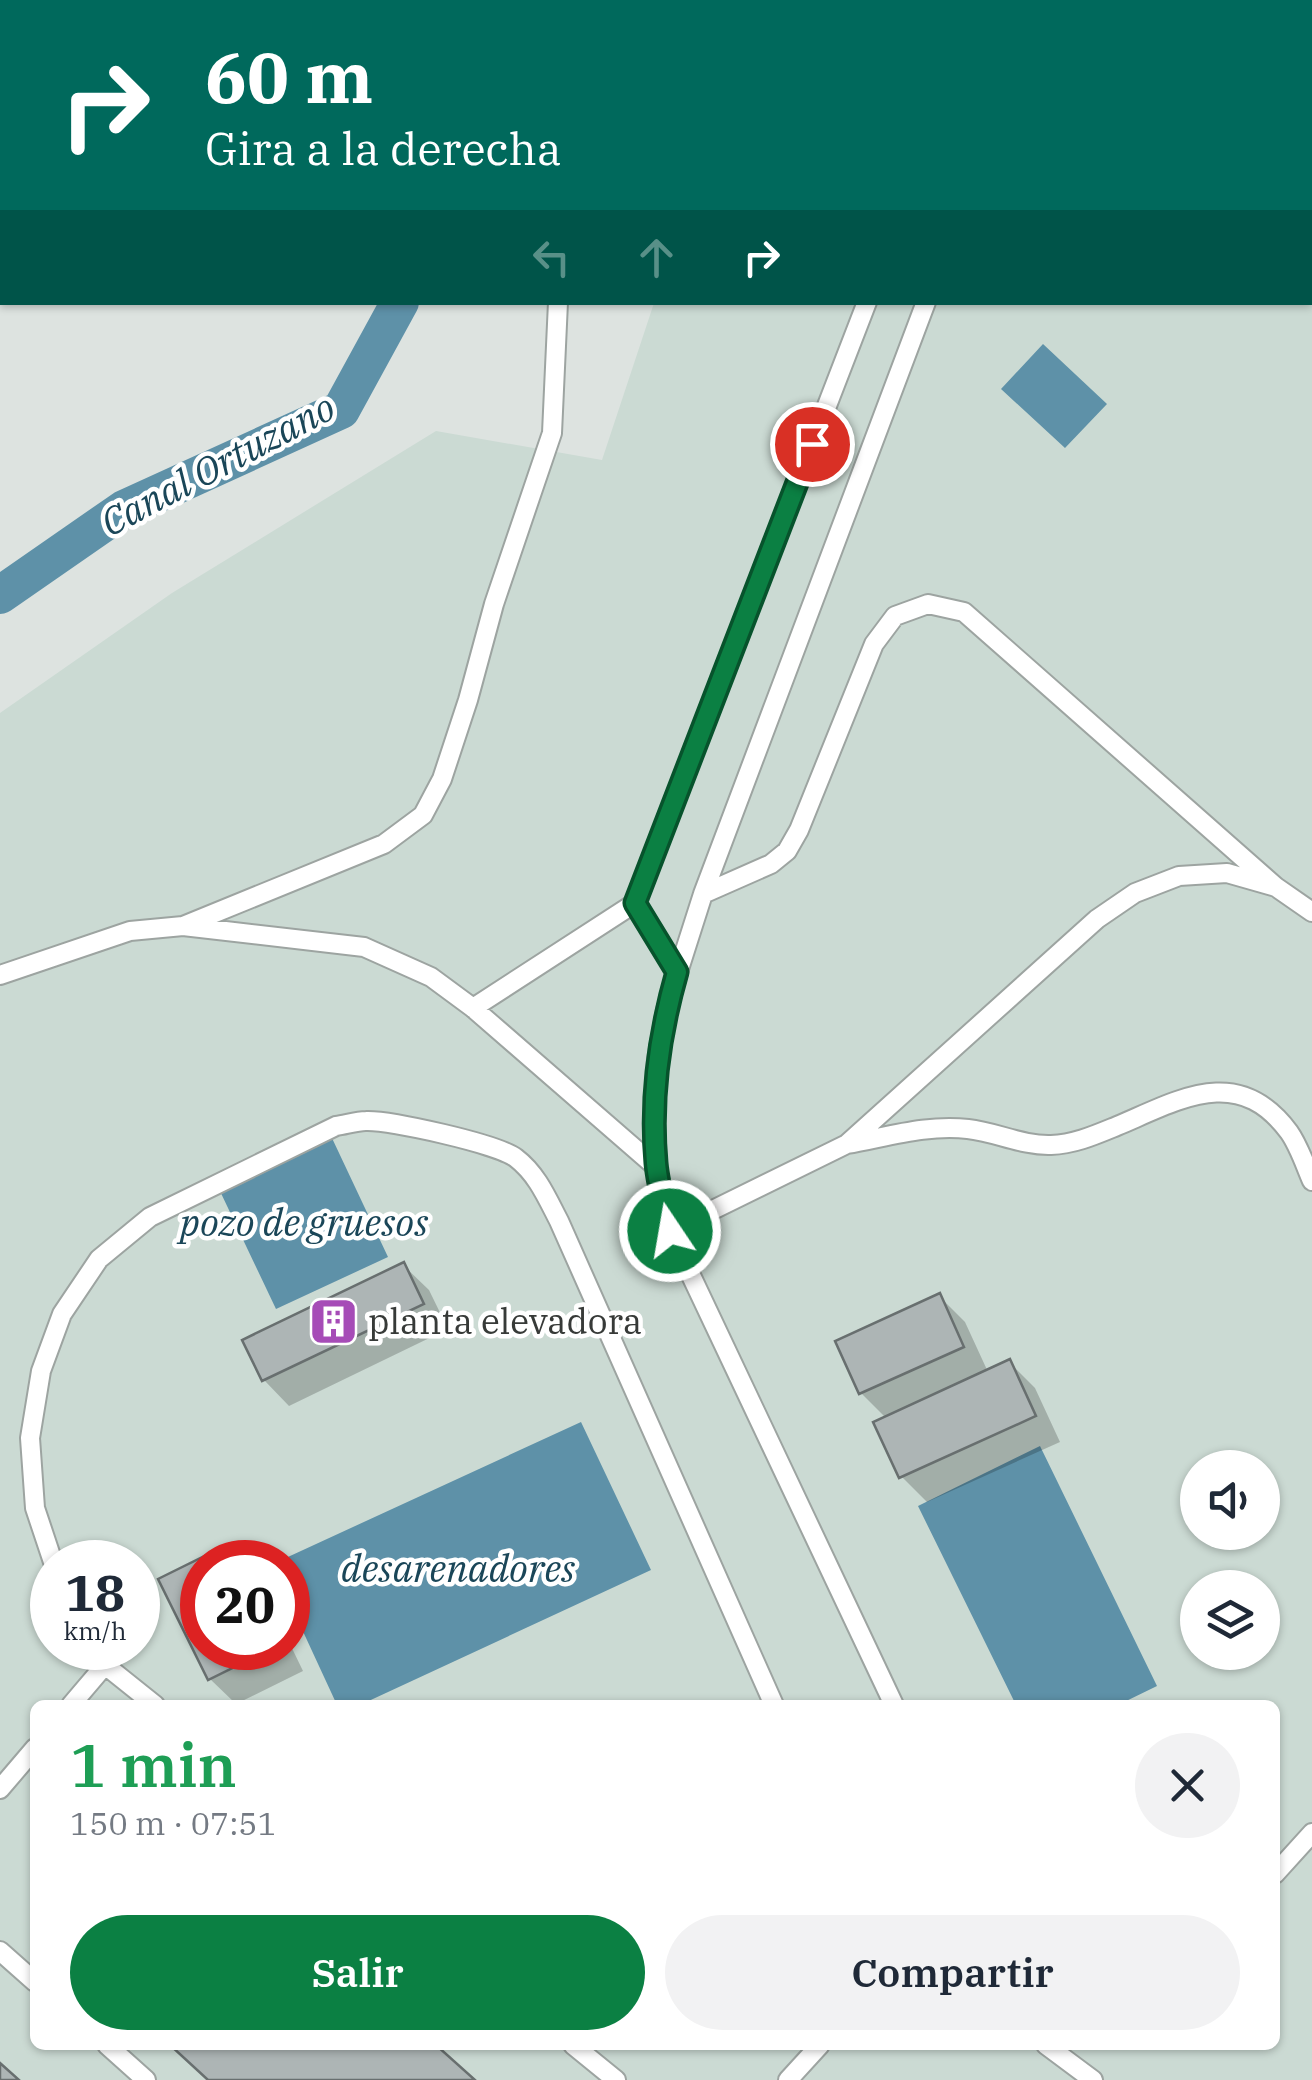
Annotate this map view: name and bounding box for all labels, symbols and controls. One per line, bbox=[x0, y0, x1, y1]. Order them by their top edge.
text: 60 m bbox=[205, 31, 373, 122]
icon: right bbox=[40, 40, 170, 170]
text: Gira a la derecha bbox=[205, 119, 562, 177]
icon: left bbox=[524, 230, 579, 285]
icon: ahead bbox=[629, 230, 684, 285]
icon: right bbox=[734, 230, 789, 285]
water label: Canal Ortuzano bbox=[92, 381, 343, 546]
pin bbox=[770, 402, 855, 487]
icon: arrive bbox=[785, 417, 840, 472]
position arrow bbox=[618, 1179, 722, 1283]
water label: pozo de gruesos bbox=[176, 1197, 428, 1246]
building icon: planta elevadora bbox=[307, 1296, 359, 1348]
place label: planta elevadora bbox=[368, 1298, 642, 1344]
map controls bbox=[1180, 1450, 1280, 1670]
button: sound bbox=[1180, 1450, 1280, 1550]
speed limit sign: 20 bbox=[180, 1540, 310, 1670]
water label: desarenadores bbox=[341, 1543, 575, 1592]
text: 18 bbox=[65, 1560, 125, 1625]
button: layers bbox=[1180, 1570, 1280, 1670]
text: km/h bbox=[63, 1614, 127, 1647]
text: 1 min bbox=[70, 1725, 237, 1804]
button: close bbox=[1135, 1733, 1240, 1838]
text: 150 m · 07:51 bbox=[70, 1802, 277, 1844]
button: Salir bbox=[70, 1915, 645, 2030]
button: Compartir bbox=[665, 1915, 1240, 2030]

